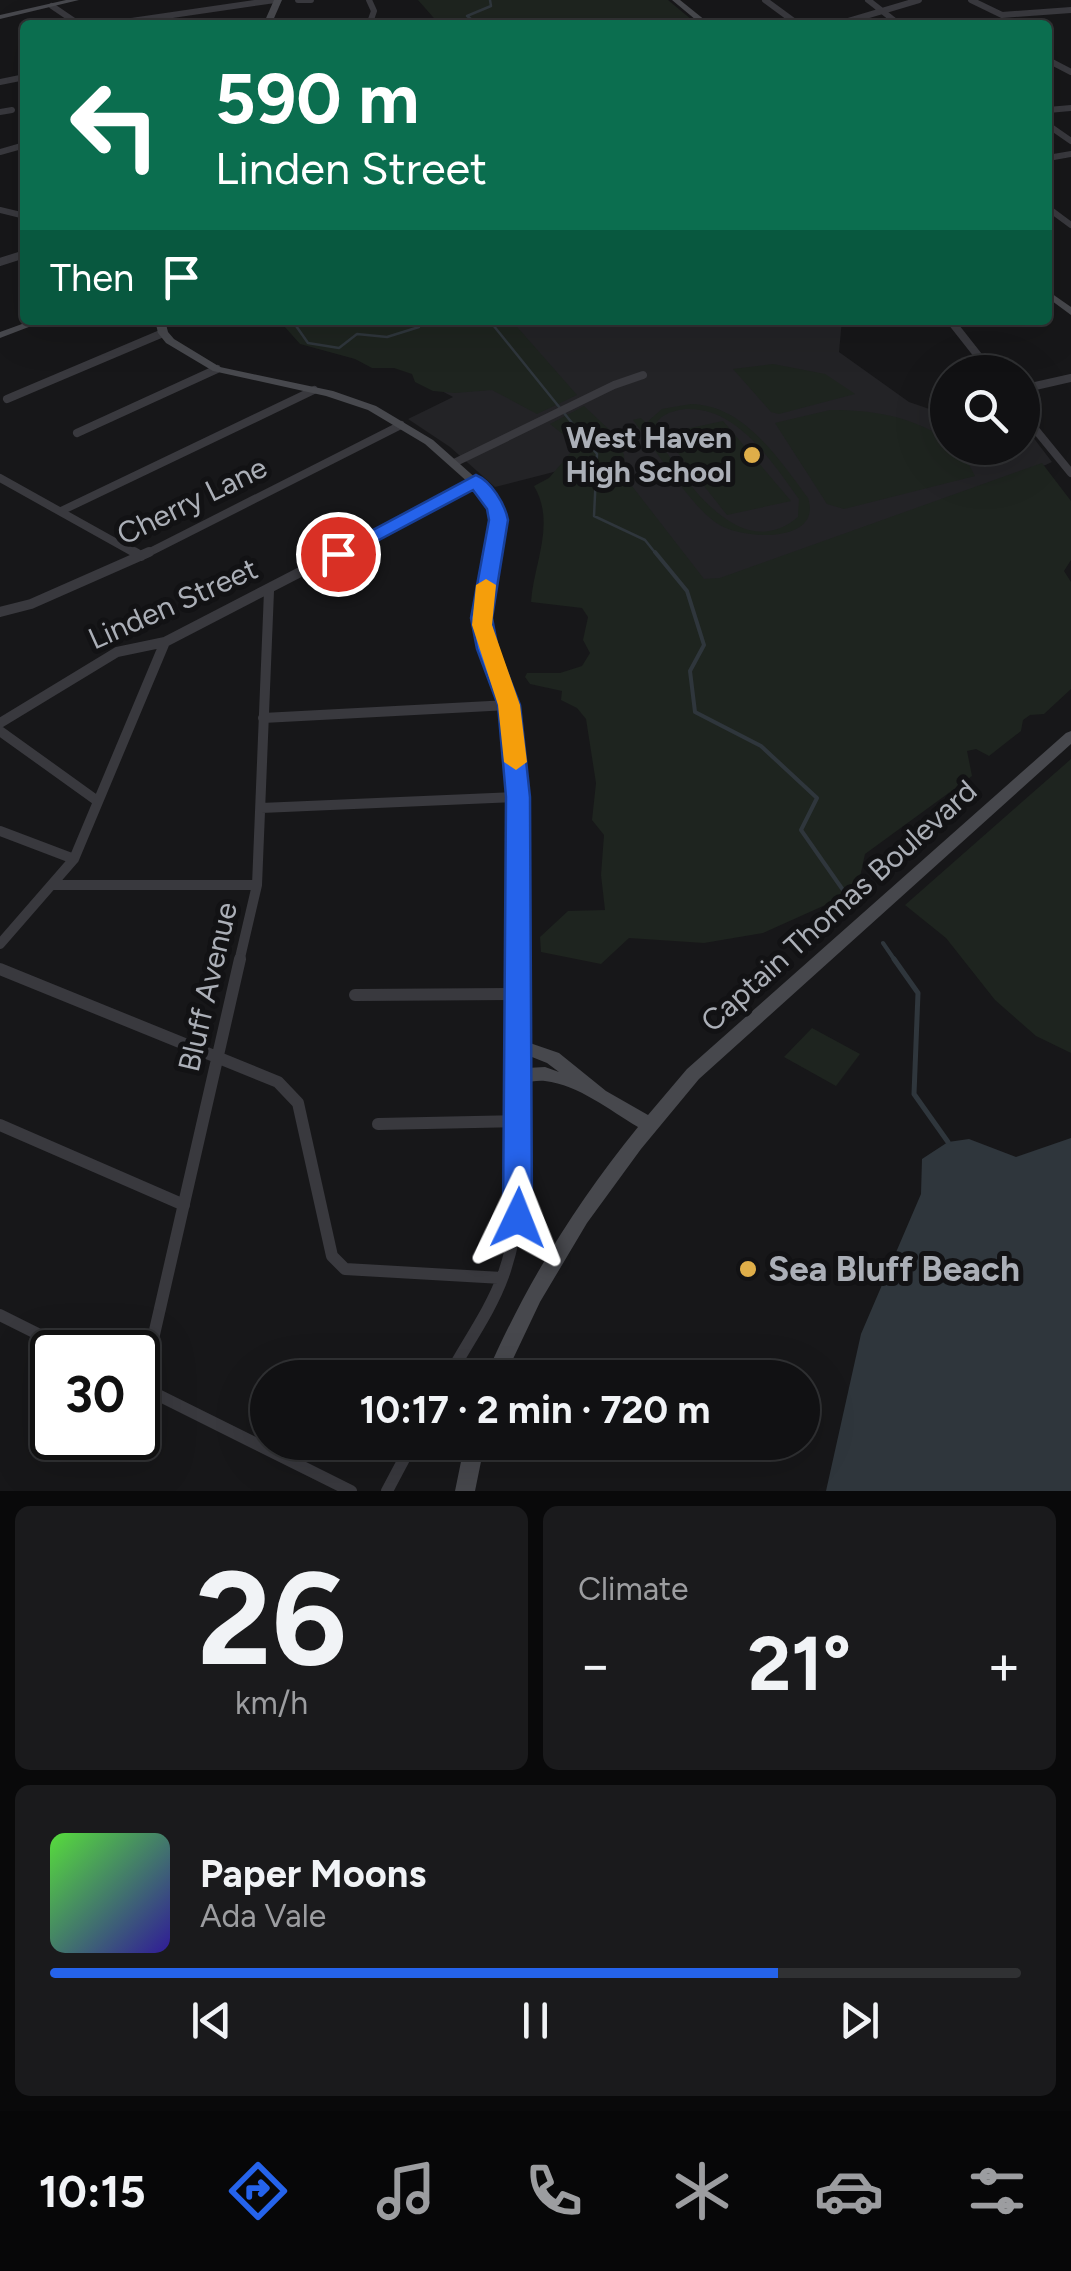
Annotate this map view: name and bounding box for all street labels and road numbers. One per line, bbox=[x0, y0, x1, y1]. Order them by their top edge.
street label: Cherry Lane bbox=[111, 448, 273, 553]
street label: Linden Street bbox=[82, 550, 263, 657]
street label: Captain Thomas Boulevard bbox=[693, 772, 984, 1039]
street label: Bluff Avenue bbox=[170, 899, 245, 1075]

